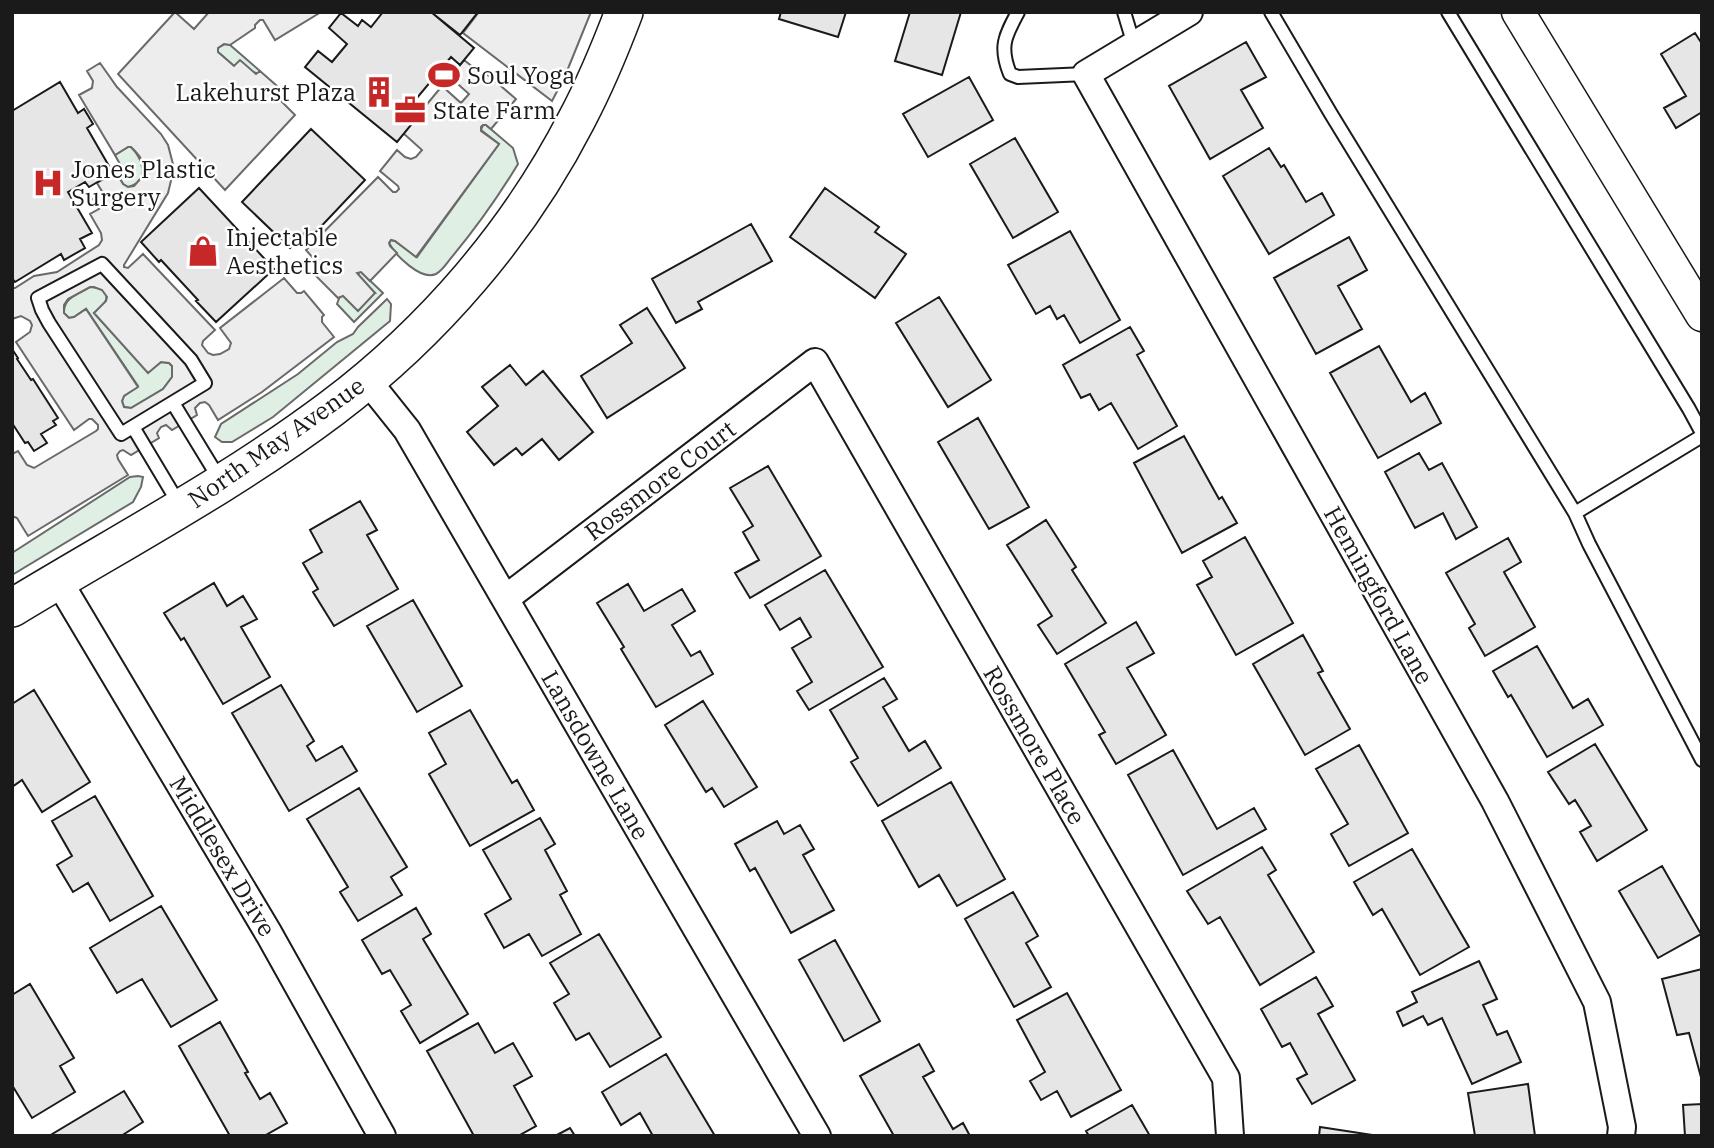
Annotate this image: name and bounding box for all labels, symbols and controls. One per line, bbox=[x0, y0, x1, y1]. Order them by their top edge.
sports icon: Soul Yoga bbox=[427, 58, 461, 92]
place label: Soul Yoga bbox=[467, 59, 575, 91]
building icon: Lakehurst Plaza bbox=[362, 75, 396, 109]
place label: Lakehurst Plaza bbox=[175, 76, 356, 108]
office icon: State Farm bbox=[393, 93, 427, 127]
place label: State Farm bbox=[433, 94, 556, 126]
place label: Jones Plastic Surgery bbox=[71, 153, 216, 213]
hospital icon: Jones Plastic Surgery bbox=[31, 166, 65, 200]
place label: Injectable Aesthetics bbox=[226, 221, 343, 281]
shop icon: Injectable Aesthetics bbox=[186, 234, 220, 268]
street label: North May Avenue bbox=[181, 369, 371, 515]
street label: Rossmore Court bbox=[578, 413, 742, 547]
street label: Hemingford Lane bbox=[1317, 500, 1441, 690]
street label: Rossmore Place bbox=[977, 660, 1093, 830]
street label: Lansdowne Lane bbox=[535, 665, 657, 845]
street label: Middlesex Drive bbox=[162, 770, 284, 942]

